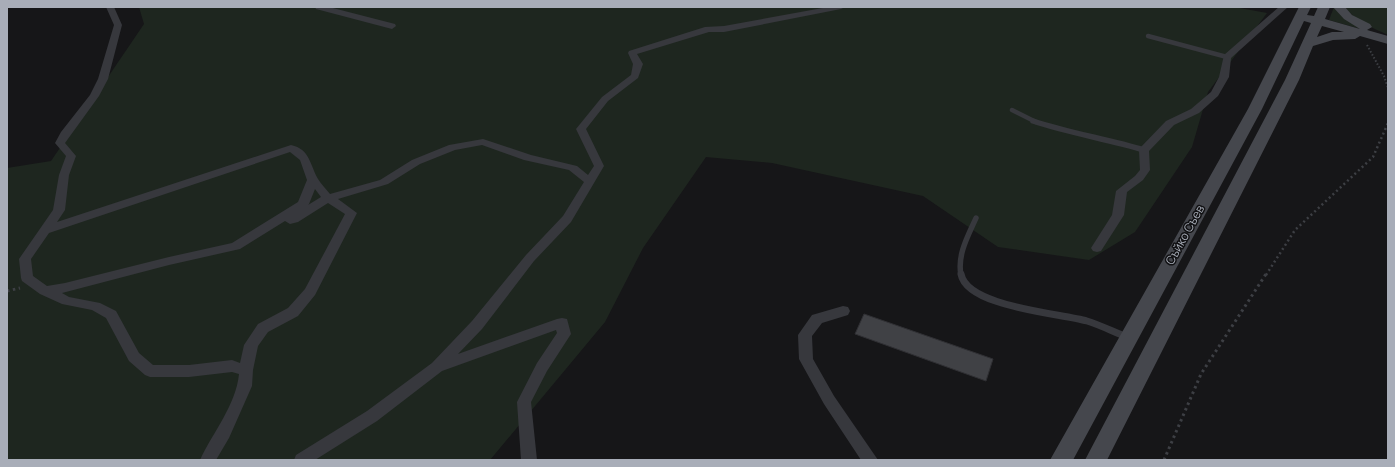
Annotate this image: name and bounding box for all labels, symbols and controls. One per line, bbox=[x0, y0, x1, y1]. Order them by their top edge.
street label: Съйко Съев bbox=[1161, 201, 1208, 268]

